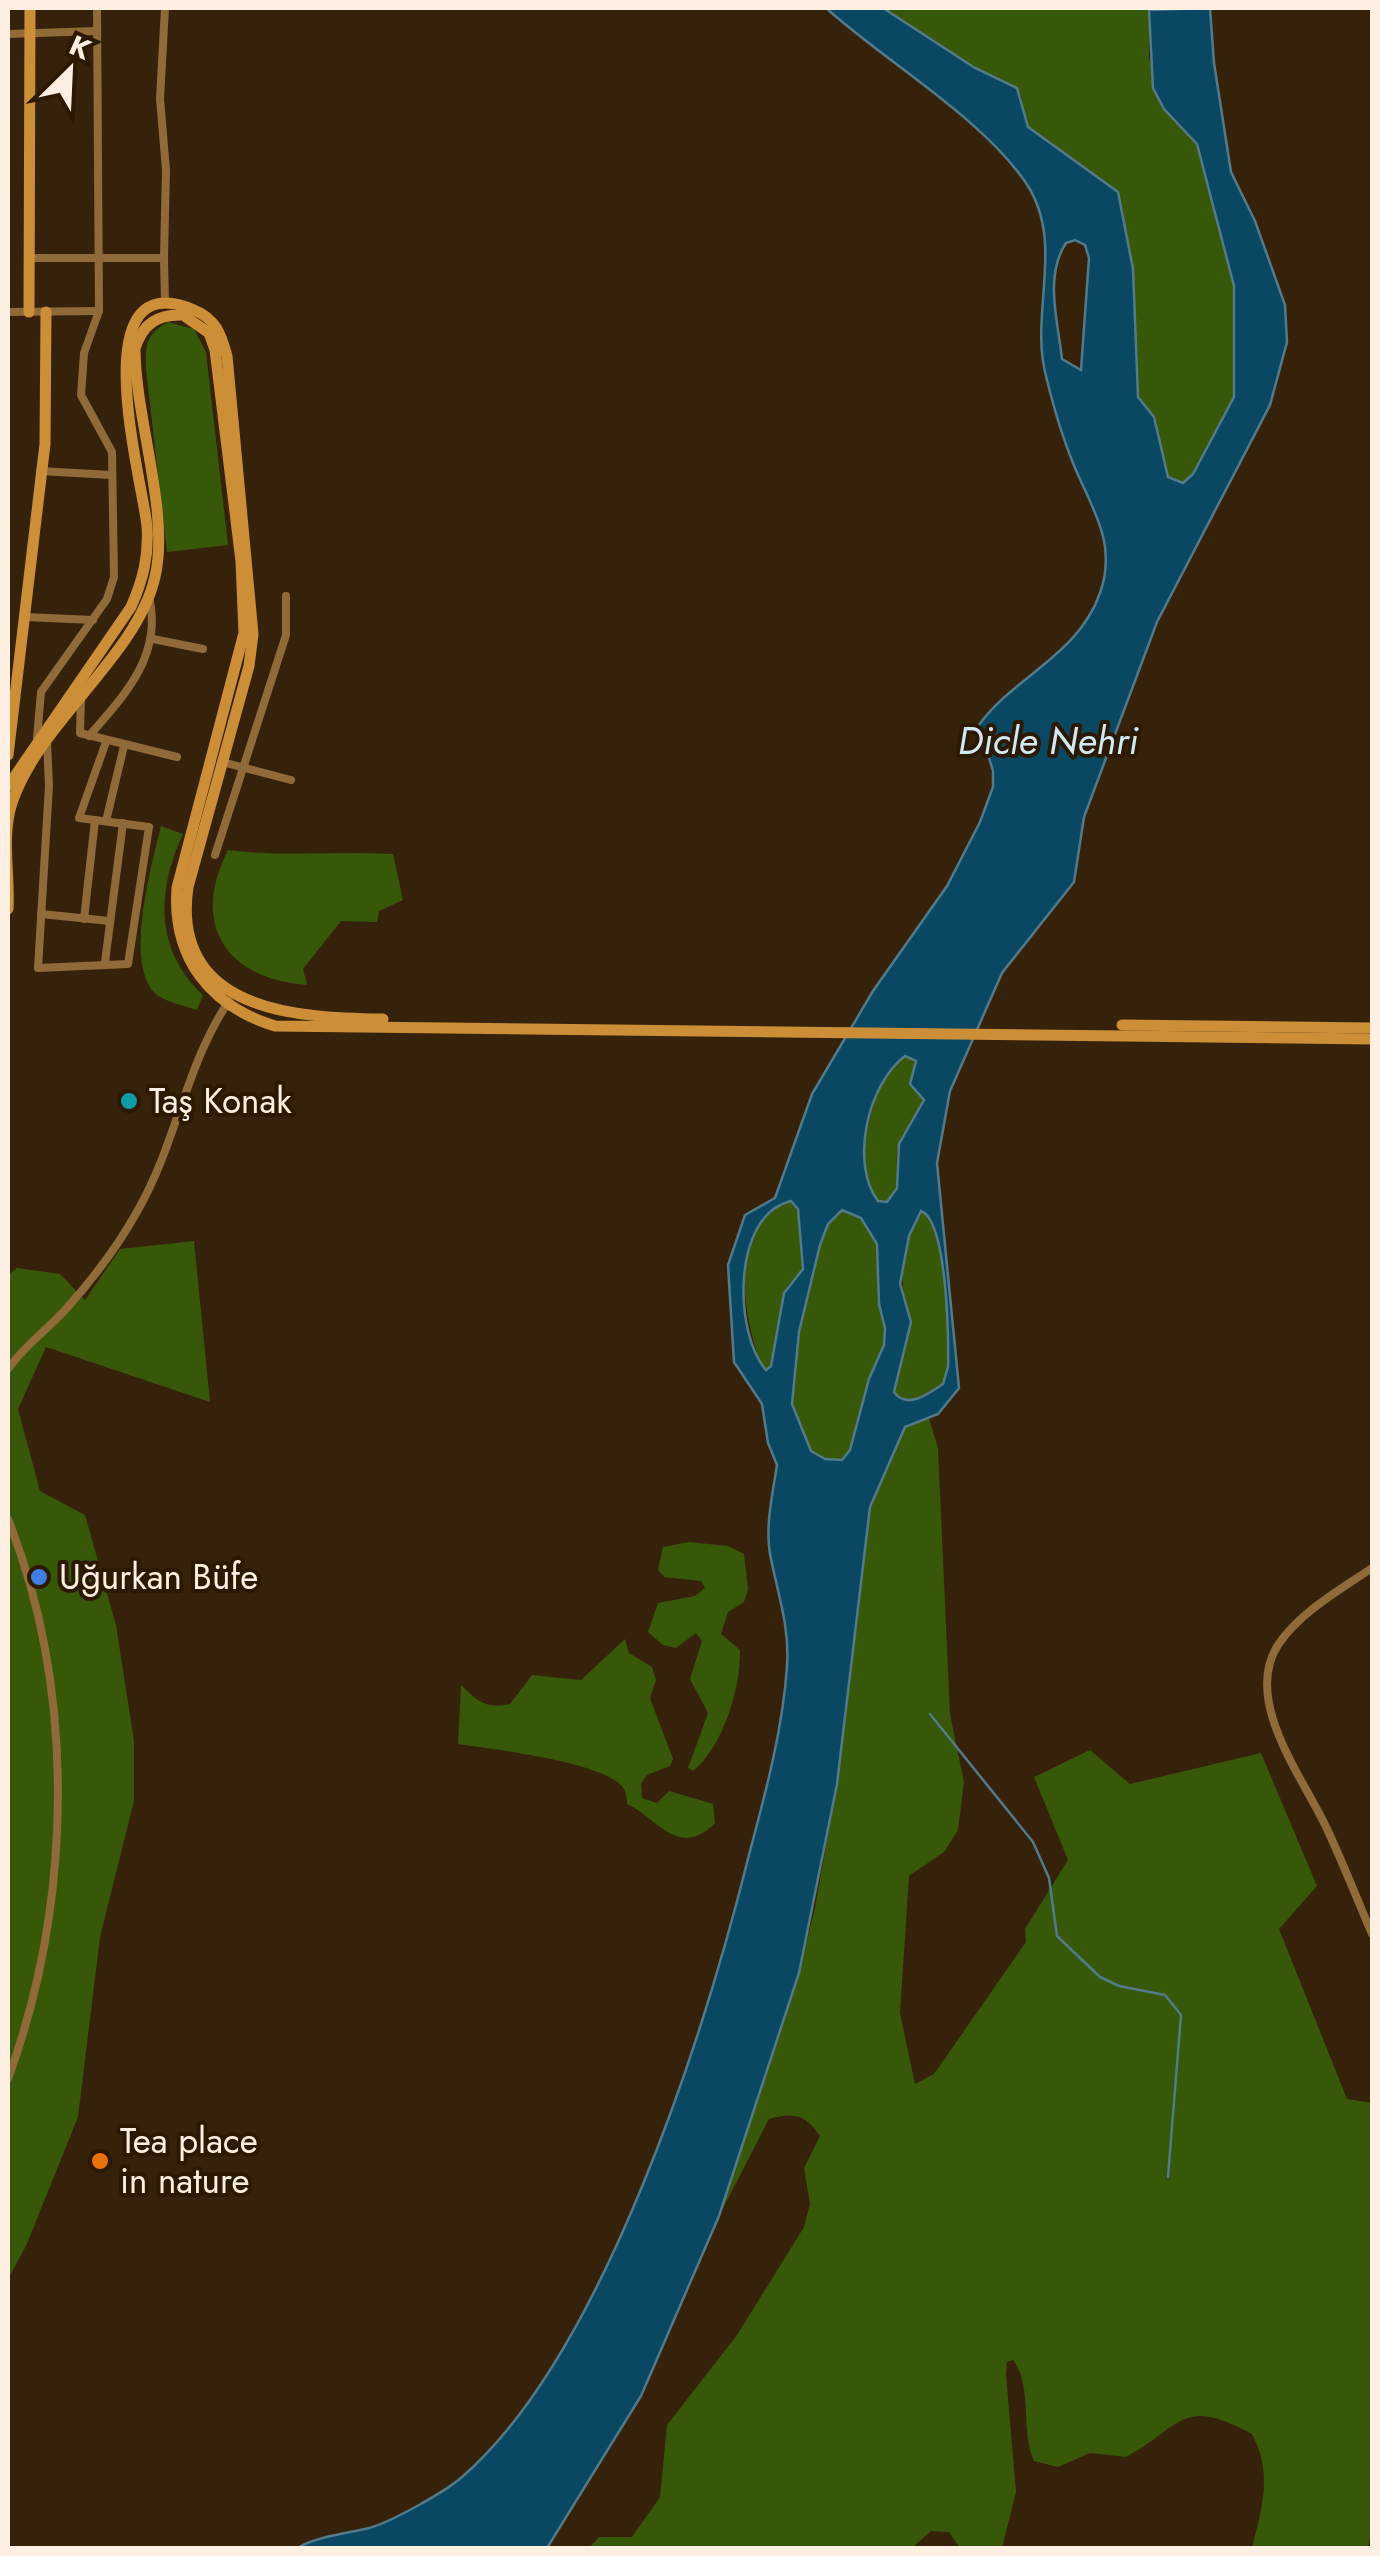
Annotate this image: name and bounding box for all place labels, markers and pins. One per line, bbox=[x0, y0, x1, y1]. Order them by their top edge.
place label: Taş Konak bbox=[149, 1076, 292, 1126]
marker: Taş Konak bbox=[118, 1090, 140, 1112]
place label: Uğurkan Büfe bbox=[59, 1552, 258, 1602]
marker: Uğurkan Büfe bbox=[28, 1566, 50, 1588]
place label: Tea place in nature bbox=[120, 2116, 258, 2206]
marker: Tea place in nature bbox=[89, 2150, 111, 2172]

